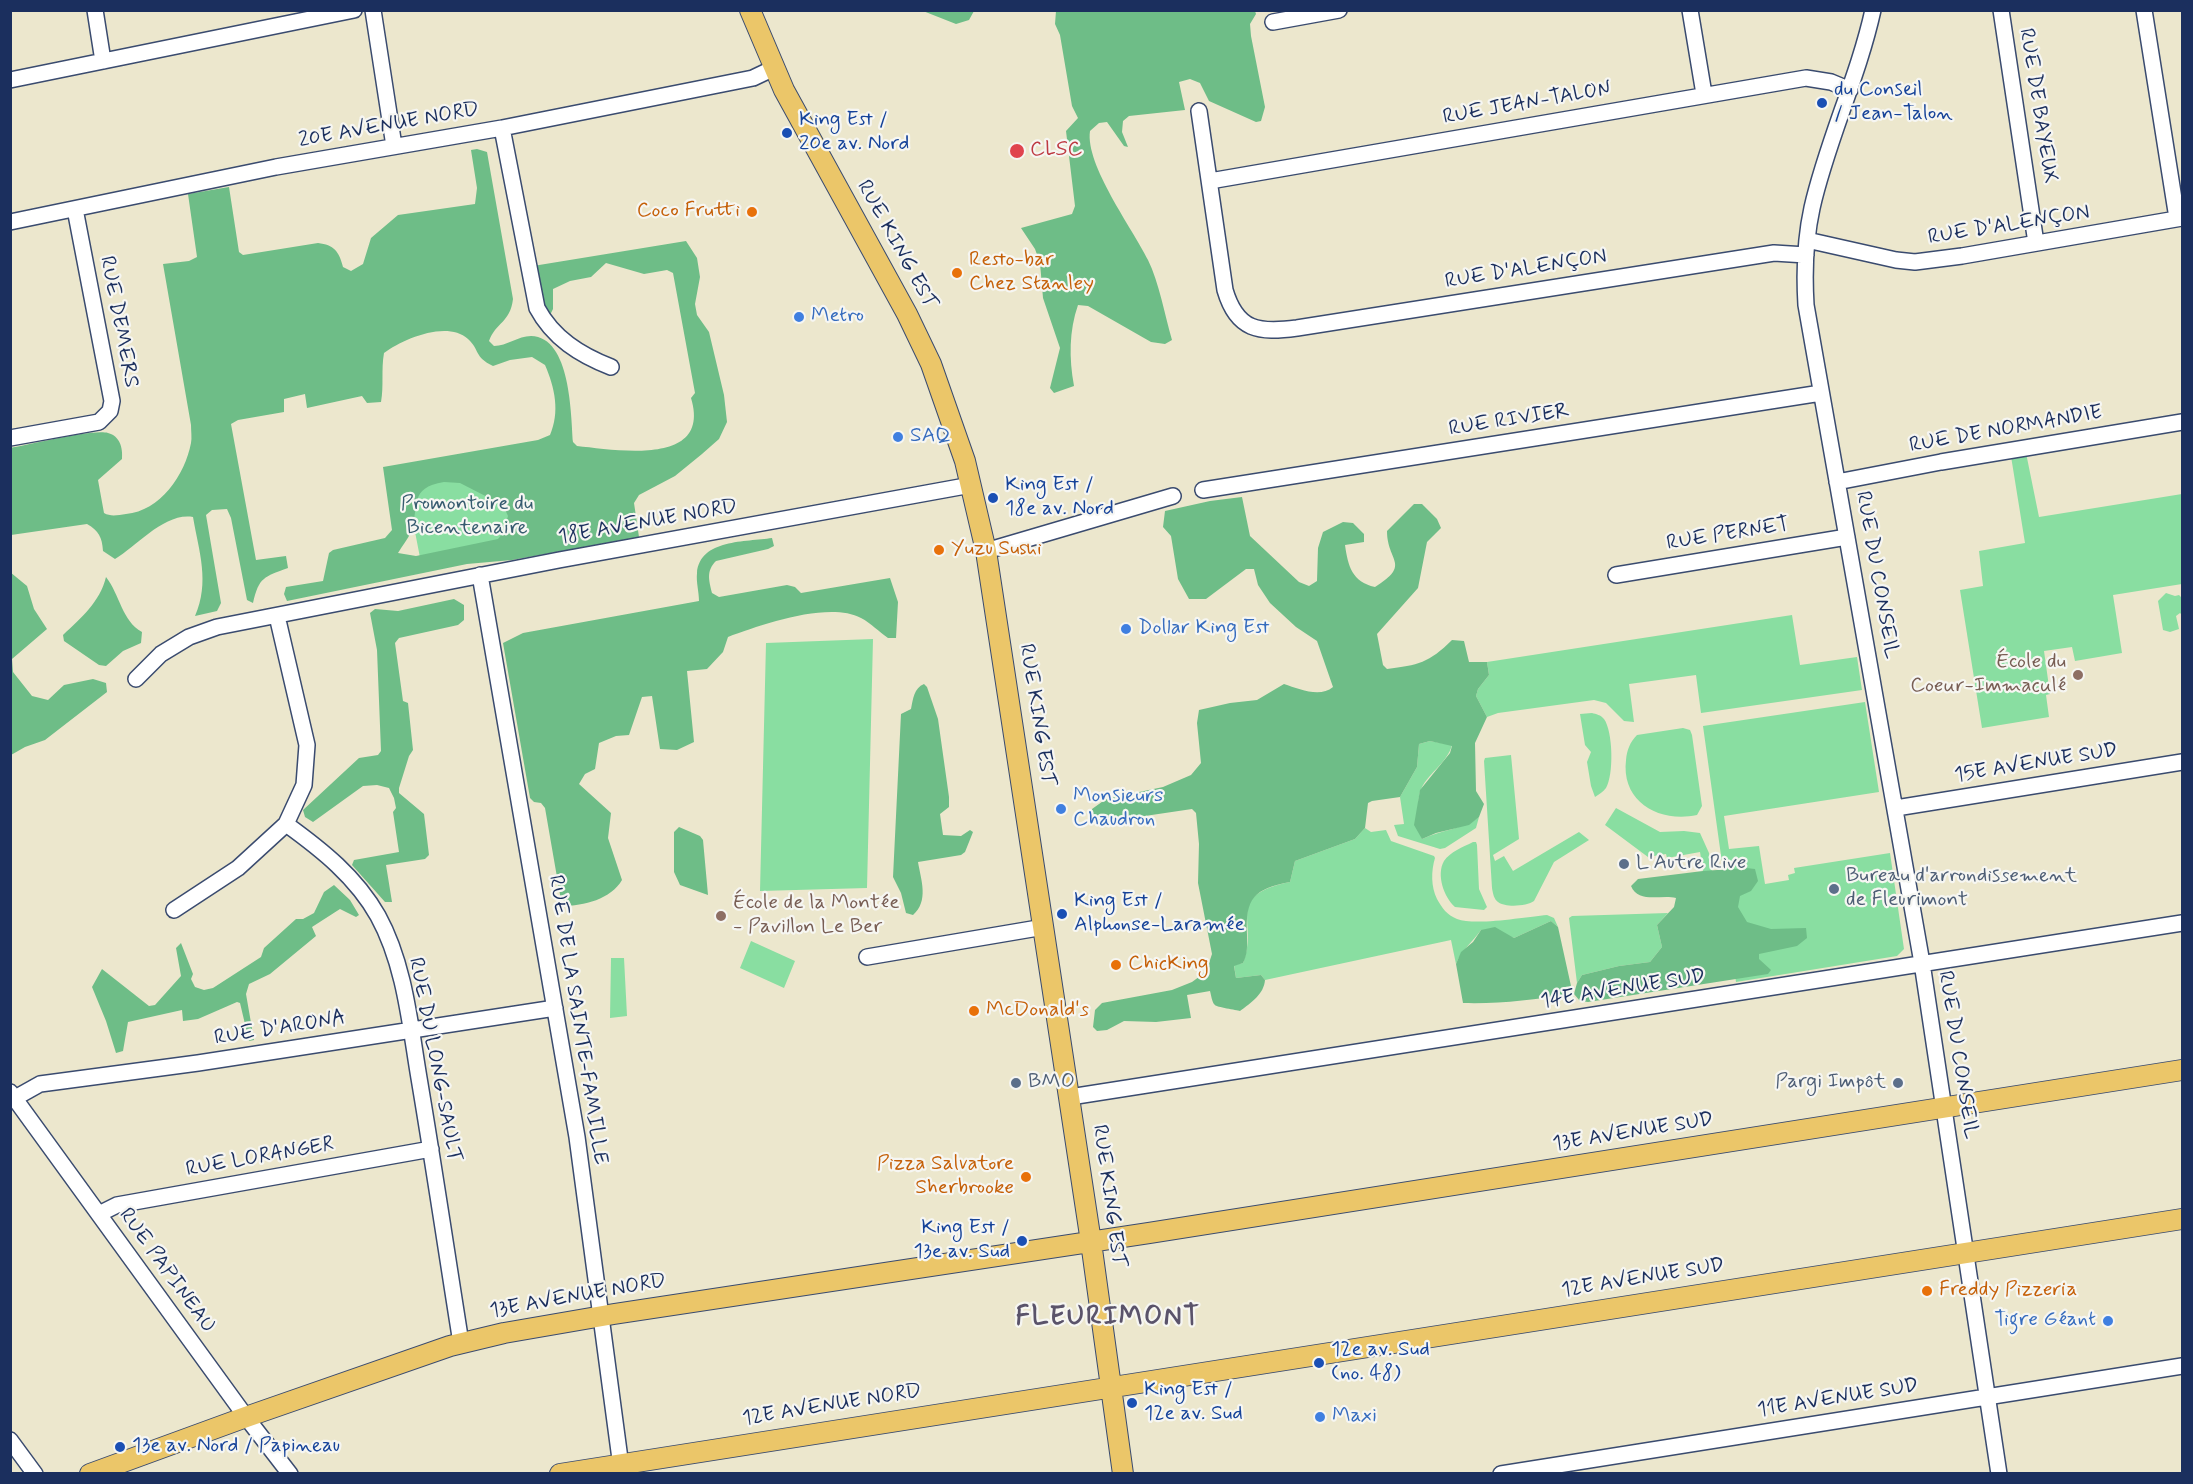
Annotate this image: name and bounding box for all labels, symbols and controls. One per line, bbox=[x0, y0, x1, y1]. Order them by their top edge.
street label: RUE DE BAYEUX bbox=[2012, 26, 2062, 186]
street label: RUE JEAN-TALON bbox=[1441, 77, 1613, 131]
place label: du Conseil / Jean-Talon bbox=[1834, 78, 1953, 128]
marker: du Conseil / Jean-Talon bbox=[1815, 96, 1829, 110]
street label: 20E AVENUE NORD bbox=[297, 98, 481, 154]
place label: King Est / 20e av. Nord bbox=[799, 108, 909, 158]
marker: King Est / 20e av. Nord bbox=[780, 126, 794, 140]
place label: CLSC bbox=[1030, 138, 1083, 164]
marker: CLSC bbox=[1008, 142, 1026, 160]
street label: RUE KING EST bbox=[850, 176, 942, 314]
place label: Coco Frutti bbox=[637, 199, 740, 225]
street label: RUE D'ALENÇON bbox=[1926, 201, 2092, 251]
marker: Coco Frutti bbox=[745, 205, 759, 219]
street label: RUE D'ALENÇON bbox=[1443, 245, 1609, 295]
place label: Resto-bar Chez Stanley bbox=[969, 248, 1094, 298]
street label: RUE DEMERS bbox=[93, 254, 143, 390]
marker: Resto-bar Chez Stanley bbox=[950, 266, 964, 280]
place label: Metro bbox=[811, 304, 864, 330]
marker: Metro bbox=[792, 310, 806, 324]
street label: RUE RIVIER bbox=[1447, 399, 1571, 443]
street label: RUE DE NORMANDIE bbox=[1908, 401, 2104, 459]
place label: SAQ bbox=[910, 424, 951, 450]
marker: SAQ bbox=[891, 430, 905, 444]
place label: King Est / 18e av. Nord bbox=[1005, 473, 1114, 523]
street label: RUE DU CONSEIL bbox=[1849, 489, 1903, 661]
marker: King Est / 18e av. Nord bbox=[986, 491, 1000, 505]
park label: Promontoire du Bicentenaire bbox=[401, 492, 533, 542]
street label: 18E AVENUE NORD bbox=[556, 495, 740, 551]
street label: RUE PERNET bbox=[1665, 513, 1791, 557]
place label: Yuzu Sushi bbox=[951, 537, 1042, 563]
marker: Yuzu Sushi bbox=[932, 543, 946, 557]
place label: Dollar King Est bbox=[1138, 616, 1270, 642]
marker: Dollar King Est bbox=[1119, 622, 1133, 636]
street label: RUE KING EST bbox=[1012, 642, 1060, 788]
place label: École du Coeur-Immaculé bbox=[1910, 650, 2066, 700]
marker: École du Coeur-Immaculé bbox=[2071, 668, 2085, 682]
street label: 15E AVENUE SUD bbox=[1953, 739, 2119, 789]
place label: Monsieurs Chaudron bbox=[1073, 784, 1163, 834]
marker: Monsieurs Chaudron bbox=[1054, 802, 1068, 816]
place label: L'Autre Rive bbox=[1636, 851, 1746, 877]
marker: L'Autre Rive bbox=[1617, 857, 1631, 871]
place label: Bureau d'arrondissement de Fleurimont bbox=[1846, 864, 2077, 914]
street label: RUE DE LA SAINTE-FAMILLE bbox=[542, 873, 612, 1167]
marker: Bureau d'arrondissement de Fleurimont bbox=[1827, 882, 1841, 896]
place label: King Est / Alphonse-Laramée bbox=[1074, 889, 1245, 939]
place label: École de la Montée - Pavillon Le Ber bbox=[733, 891, 899, 941]
marker: King Est / Alphonse-Laramée bbox=[1055, 907, 1069, 921]
marker: École de la Montée - Pavillon Le Ber bbox=[714, 909, 728, 923]
place label: ChicKing bbox=[1128, 952, 1209, 978]
street label: RUE DU LONG-SAULT bbox=[402, 956, 466, 1164]
marker: ChicKing bbox=[1109, 958, 1123, 972]
street label: 14E AVENUE SUD bbox=[1539, 965, 1707, 1015]
street label: RUE DU CONSEIL bbox=[1931, 969, 1983, 1141]
place label: McDonald's bbox=[986, 998, 1089, 1024]
marker: McDonald's bbox=[967, 1004, 981, 1018]
street label: RUE D'ARONA bbox=[212, 1006, 348, 1052]
place label: BMO bbox=[1028, 1070, 1075, 1096]
place label: Pargi Impôt bbox=[1775, 1070, 1886, 1096]
marker: BMO bbox=[1009, 1076, 1023, 1090]
marker: Pargi Impôt bbox=[1891, 1076, 1905, 1090]
street label: 13E AVENUE SUD bbox=[1551, 1108, 1715, 1158]
street label: RUE KING EST bbox=[1086, 1123, 1130, 1269]
street label: RUE LORANGER bbox=[184, 1133, 336, 1183]
place label: Pizza Salvatore Sherbrooke bbox=[877, 1152, 1014, 1202]
marker: Pizza Salvatore Sherbrooke bbox=[1019, 1170, 1033, 1184]
street label: RUE PAPINEAU bbox=[112, 1204, 220, 1338]
place label: King Est / 13e av. Sud bbox=[914, 1216, 1010, 1266]
marker: King Est / 13e av. Sud bbox=[1015, 1234, 1029, 1248]
street label: 12E AVENUE SUD bbox=[1560, 1254, 1726, 1304]
street label: 13E AVENUE NORD bbox=[488, 1269, 668, 1325]
place label: Freddy Pizzeria bbox=[1939, 1278, 2077, 1304]
marker: Freddy Pizzeria bbox=[1920, 1284, 1934, 1298]
district label: FLEURIMONT bbox=[1017, 1302, 1199, 1334]
place label: Tigre Géant bbox=[1994, 1308, 2096, 1334]
marker: Tigre Géant bbox=[2101, 1314, 2115, 1328]
place label: 12e av. Sud (no. 48) bbox=[1331, 1338, 1430, 1388]
marker: 12e av. Sud (no. 48) bbox=[1312, 1356, 1326, 1370]
street label: 11E AVENUE SUD bbox=[1756, 1374, 1920, 1424]
place label: King Est / 12e av. Sud bbox=[1144, 1378, 1243, 1428]
street label: 12E AVENUE NORD bbox=[741, 1379, 923, 1433]
marker: King Est / 12e av. Sud bbox=[1125, 1396, 1139, 1410]
place label: Maxi bbox=[1332, 1404, 1377, 1430]
marker: Maxi bbox=[1313, 1410, 1327, 1424]
place label: 13e av. Nord / Papineau bbox=[132, 1434, 340, 1460]
marker: 13e av. Nord / Papineau bbox=[113, 1440, 127, 1454]

